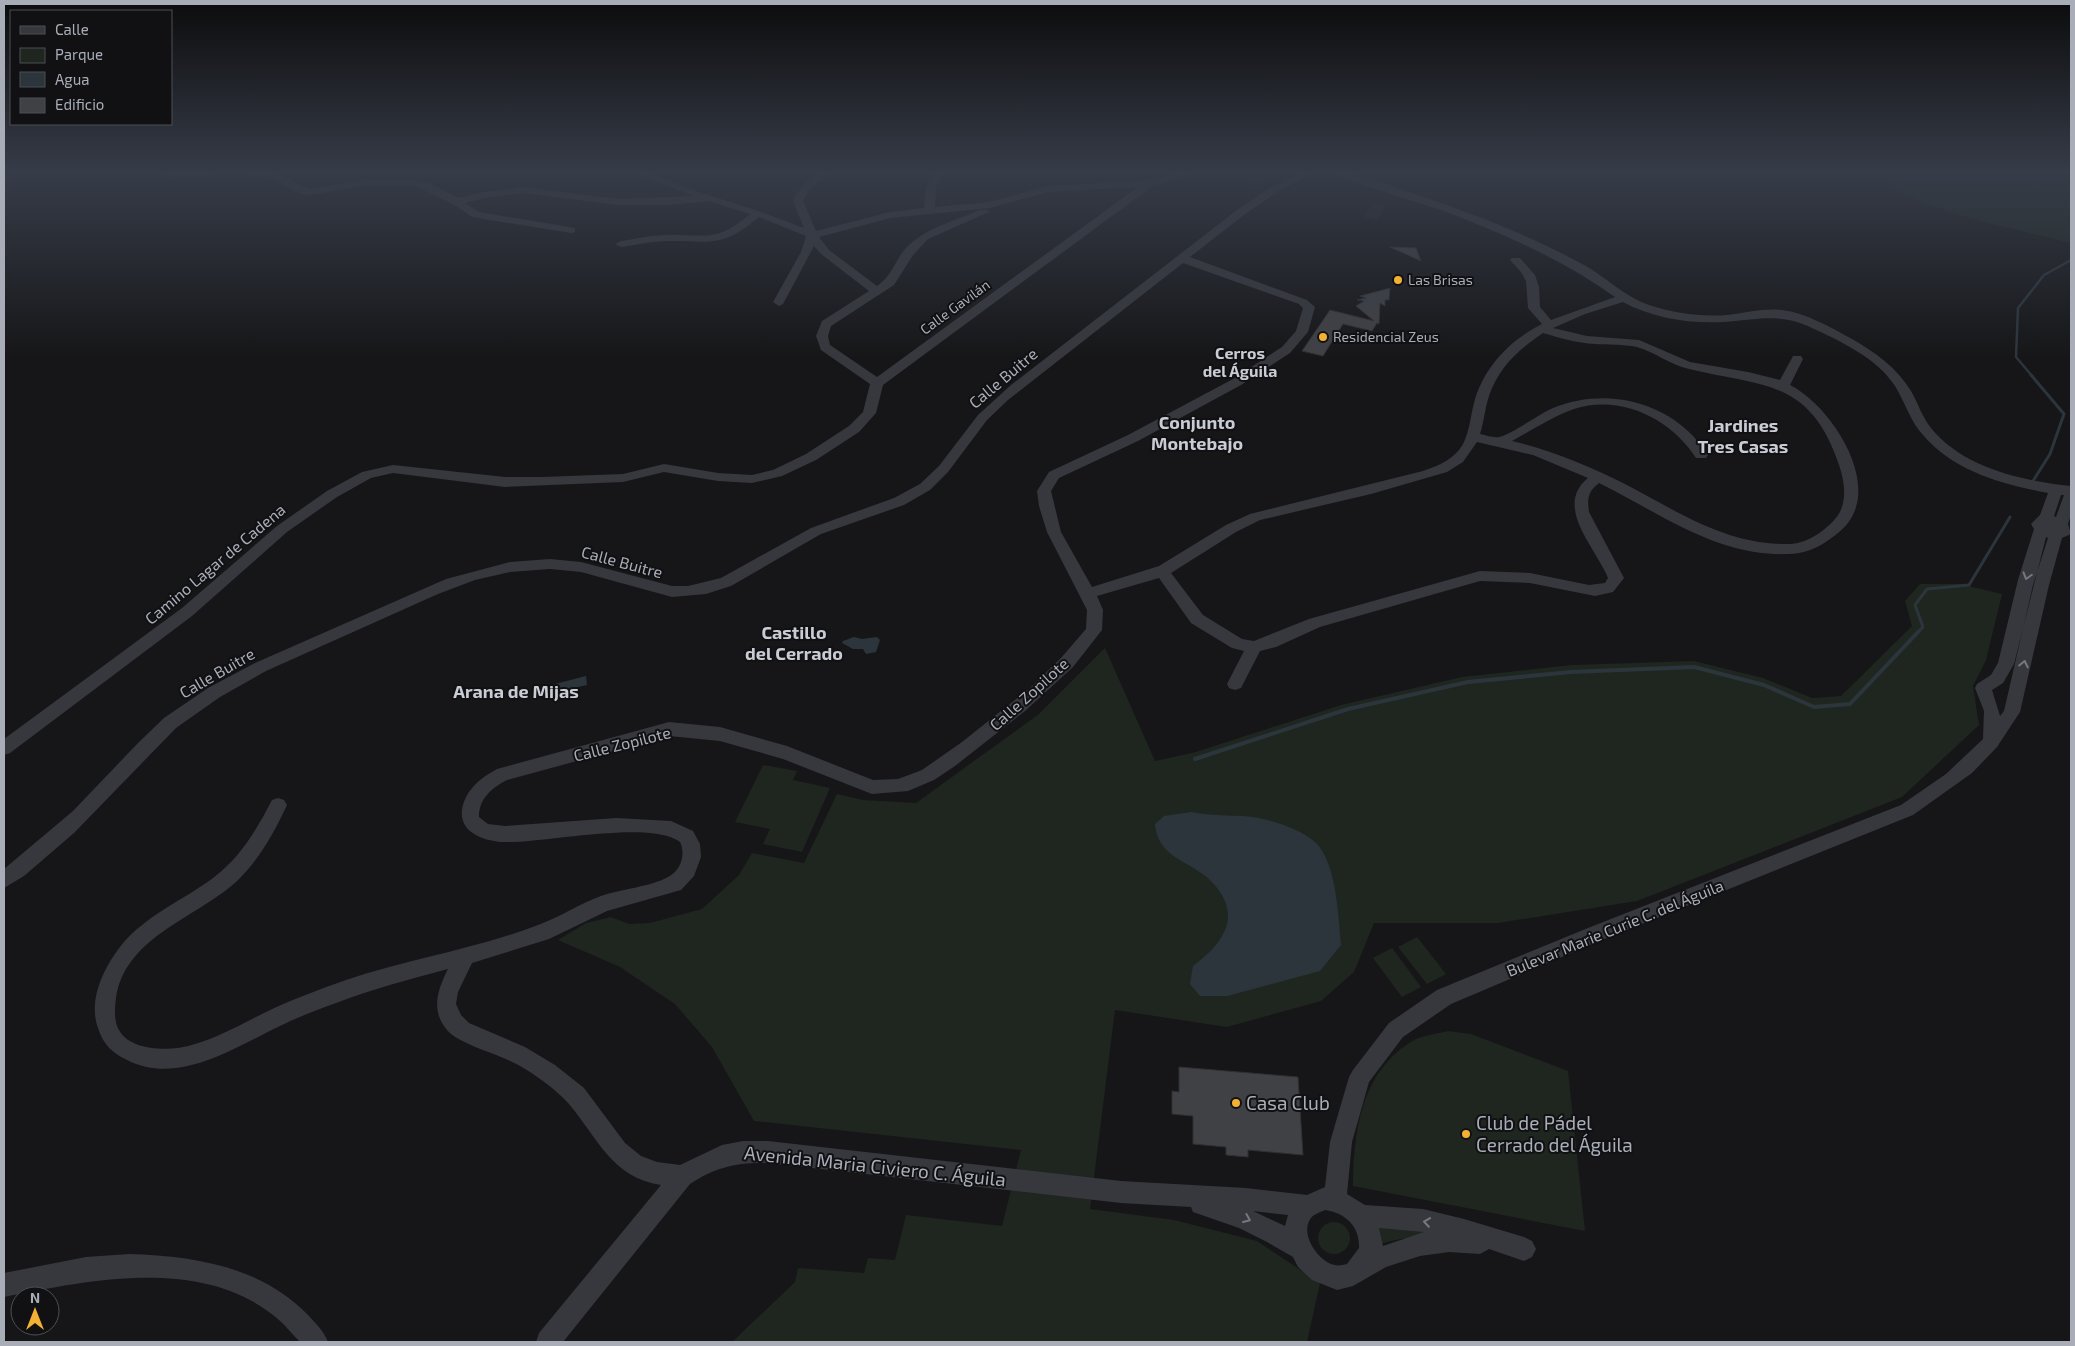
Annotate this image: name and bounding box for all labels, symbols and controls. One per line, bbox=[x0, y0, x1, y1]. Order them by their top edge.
legend bbox=[10, 10, 172, 125]
text: Calle bbox=[55, 20, 89, 38]
text: Parque bbox=[55, 45, 103, 63]
text: Agua bbox=[55, 70, 90, 88]
text: Edificio bbox=[55, 95, 104, 113]
place label: Las Brisas bbox=[1408, 271, 1473, 288]
marker: Las Brisas bbox=[1392, 274, 1404, 286]
street label: Calle Gavilán bbox=[917, 276, 993, 338]
place label: Residencial Zeus bbox=[1333, 328, 1439, 345]
marker: Residencial Zeus bbox=[1317, 331, 1329, 343]
district label: Cerros del Águila bbox=[1203, 343, 1277, 380]
street label: Calle Buitre bbox=[965, 344, 1041, 412]
district label: Conjunto Montebajo bbox=[1151, 411, 1243, 454]
district label: Jardines Tres Casas bbox=[1698, 414, 1788, 457]
street label: Camino Lagar de Cadena bbox=[141, 499, 289, 628]
street label: Calle Buitre bbox=[579, 542, 665, 581]
one-way arrow bbox=[2023, 571, 2033, 579]
district label: Castillo del Cerrado bbox=[745, 621, 843, 664]
street label: Calle Buitre bbox=[176, 643, 258, 702]
street label: Calle Zopilote bbox=[985, 653, 1072, 734]
one-way arrow bbox=[2018, 660, 2029, 669]
district label: Arana de Mijas bbox=[453, 680, 579, 702]
street label: Calle Zopilote bbox=[571, 722, 672, 765]
street label: Bulevar Marie Curie C. del Águila bbox=[1503, 875, 1726, 980]
place label: Casa Club bbox=[1246, 1091, 1330, 1114]
marker: Casa Club bbox=[1230, 1097, 1242, 1109]
place label: Club de Pádel Cerrado del Águila bbox=[1476, 1111, 1633, 1156]
marker: Club de Pádel Cerrado del Águila bbox=[1460, 1128, 1472, 1140]
street label: Avenida Maria Civiero C. Águila bbox=[743, 1140, 1007, 1191]
one-way arrow bbox=[1242, 1213, 1251, 1224]
one-way arrow bbox=[1422, 1217, 1431, 1227]
north arrow bbox=[10, 1286, 60, 1336]
text: N bbox=[30, 1289, 40, 1306]

